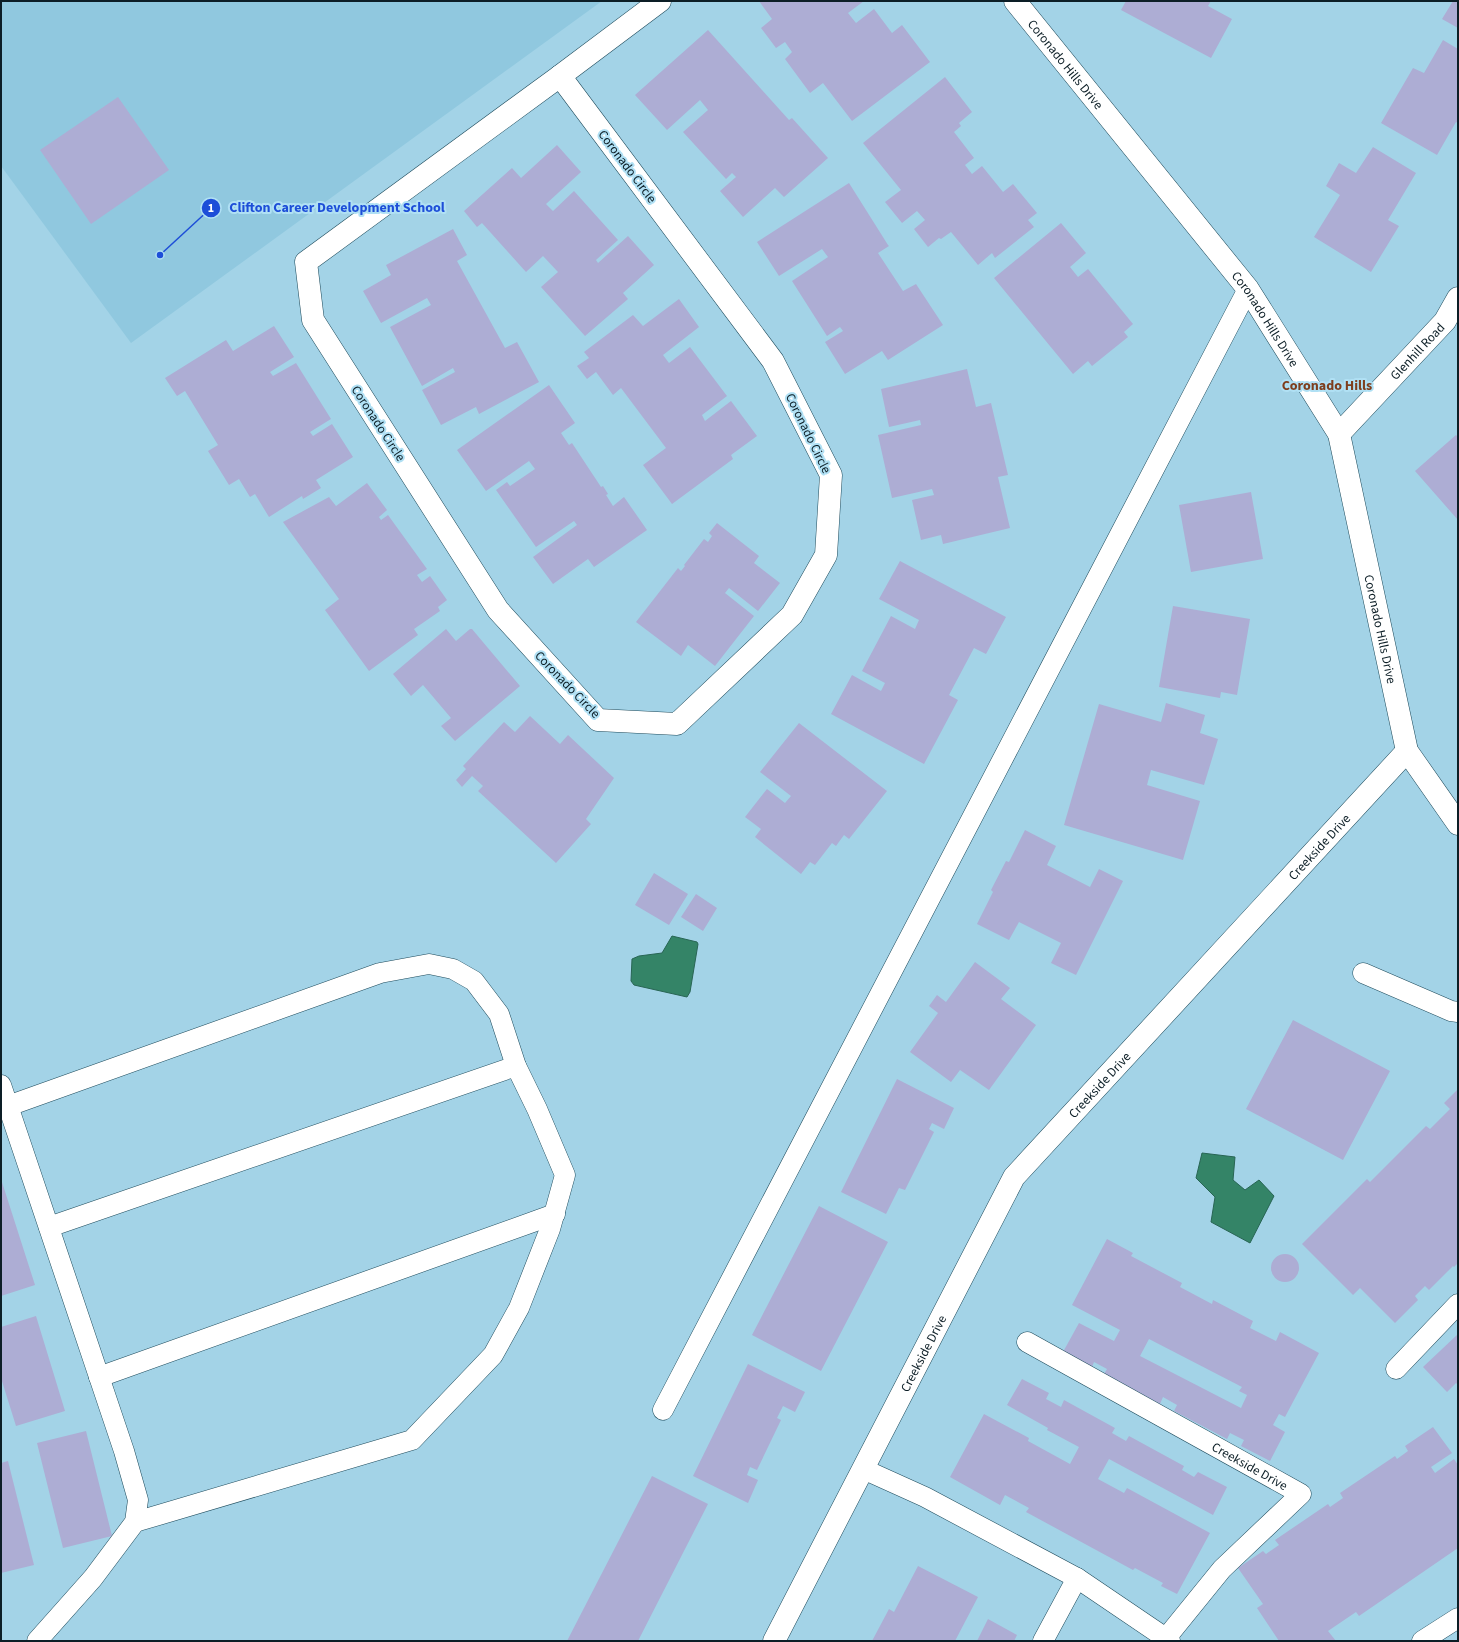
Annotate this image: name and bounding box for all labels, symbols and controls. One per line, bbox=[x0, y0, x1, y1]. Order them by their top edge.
street label: Coronado Hills Drive bbox=[1023, 16, 1107, 113]
street label: Coronado Circle bbox=[594, 126, 661, 207]
callout: Clifton Career Development School bbox=[201, 195, 452, 221]
text: Clifton Career Development School bbox=[229, 198, 445, 218]
text: 1 bbox=[208, 200, 214, 217]
street label: Coronado Hills Drive bbox=[1227, 268, 1303, 371]
street label: Glenhill Road bbox=[1386, 319, 1449, 384]
district label: Coronado Hills bbox=[1282, 376, 1372, 396]
street label: Coronado Circle bbox=[347, 382, 409, 465]
street label: Coronado Circle bbox=[781, 390, 835, 477]
street label: Coronado Hills Drive bbox=[1359, 573, 1400, 685]
street label: Coronado Circle bbox=[531, 647, 604, 722]
street label: Creekside Drive bbox=[1284, 810, 1355, 884]
street label: Creekside Drive bbox=[1065, 1048, 1135, 1122]
street label: Creekside Drive bbox=[896, 1312, 951, 1395]
street label: Creekside Drive bbox=[1208, 1438, 1291, 1495]

